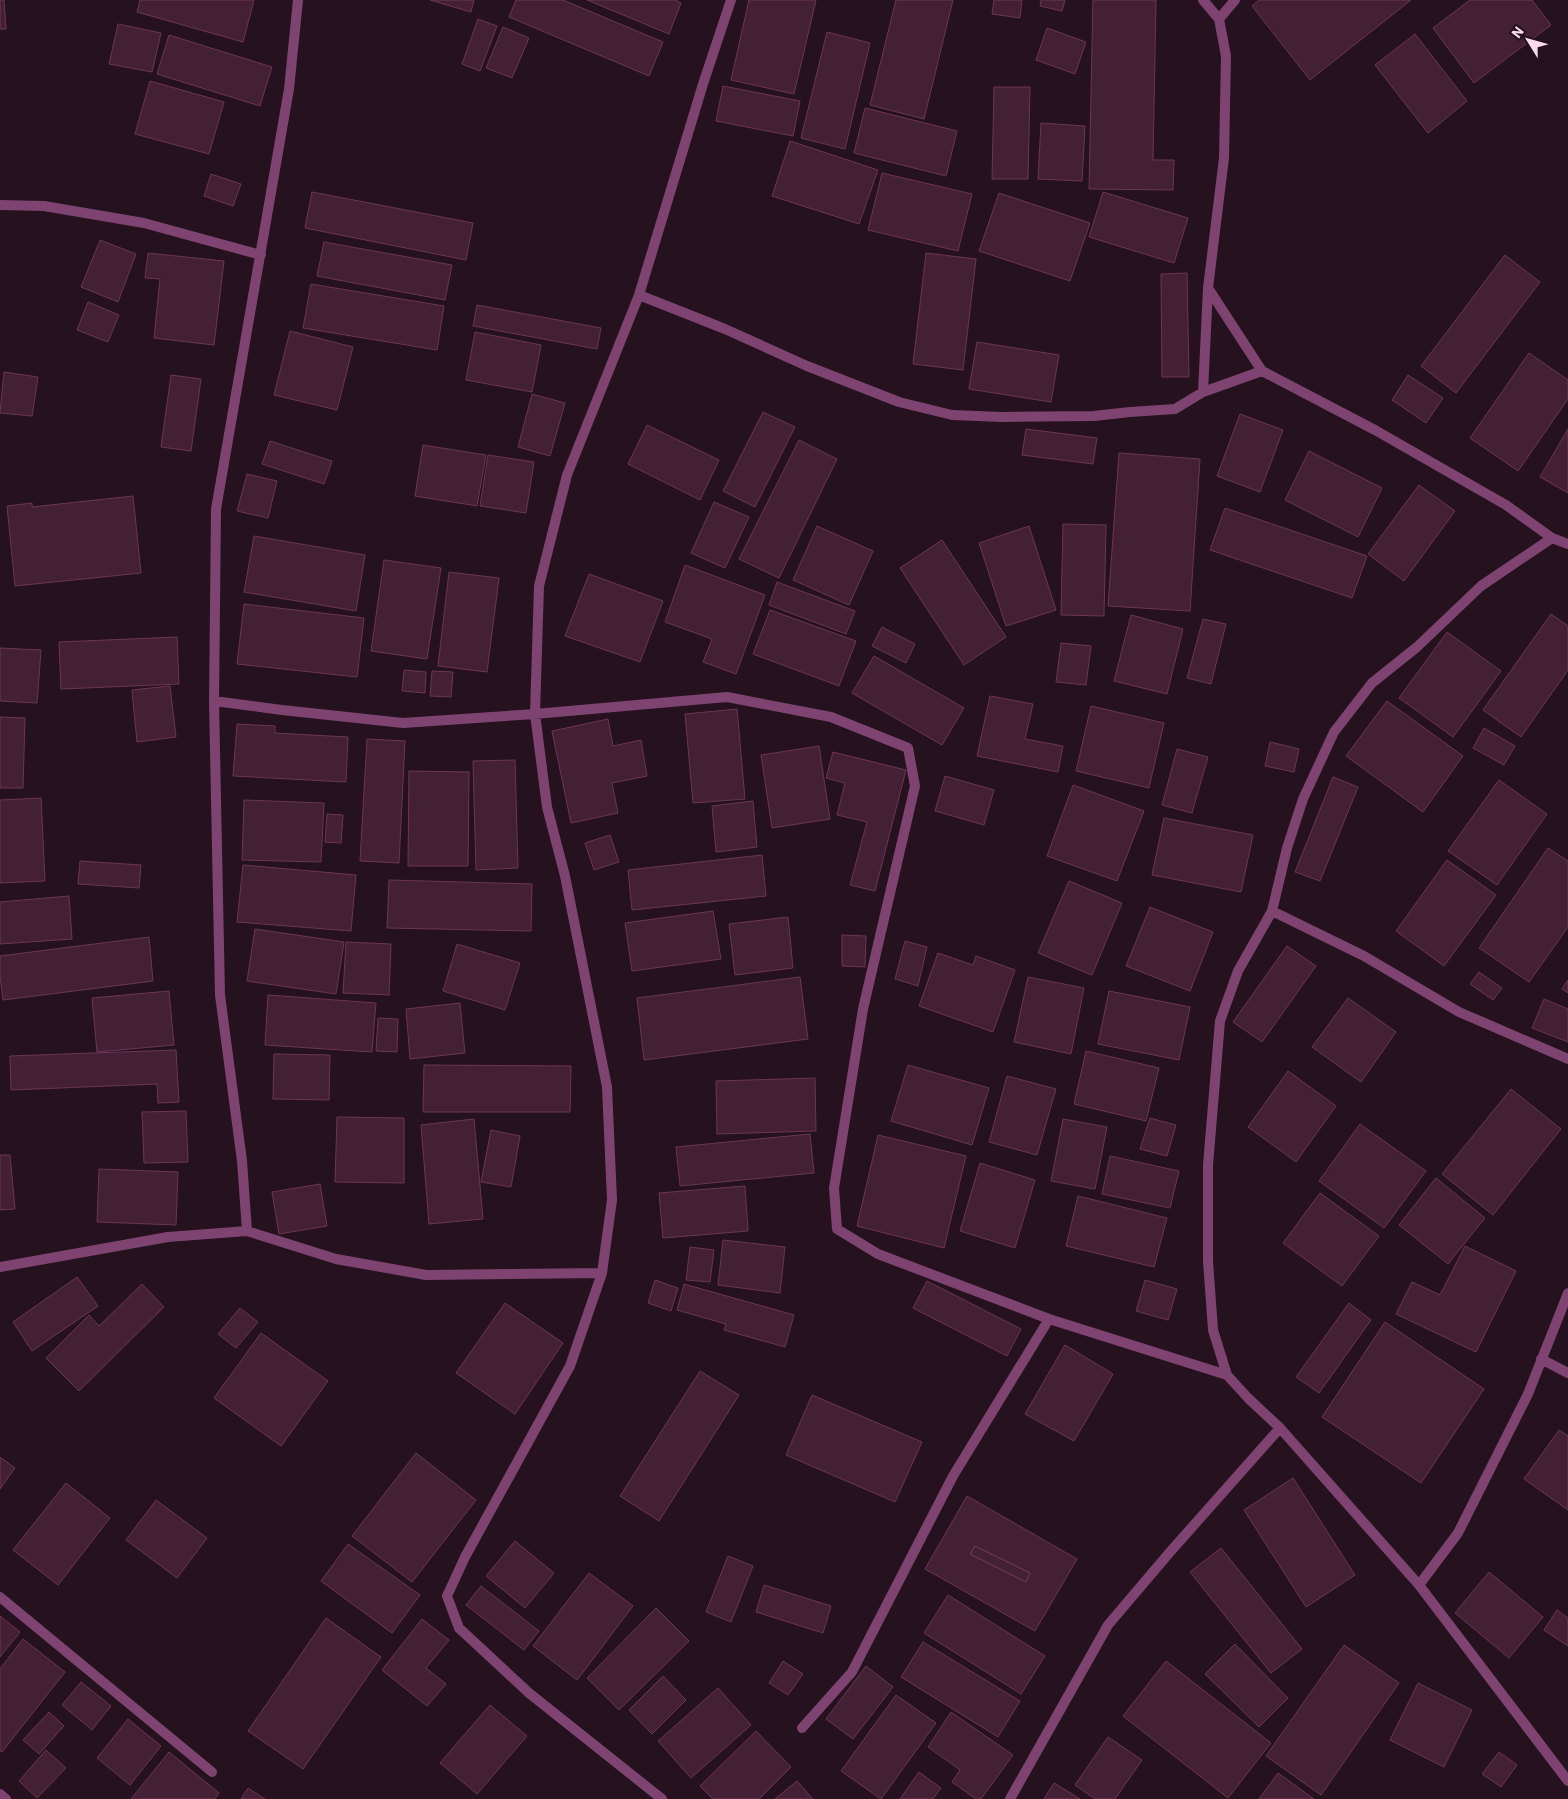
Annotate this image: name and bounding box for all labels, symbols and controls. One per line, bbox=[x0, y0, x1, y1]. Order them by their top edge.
north arrow bbox=[1503, 15, 1553, 65]
text: N bbox=[1507, 23, 1528, 42]

